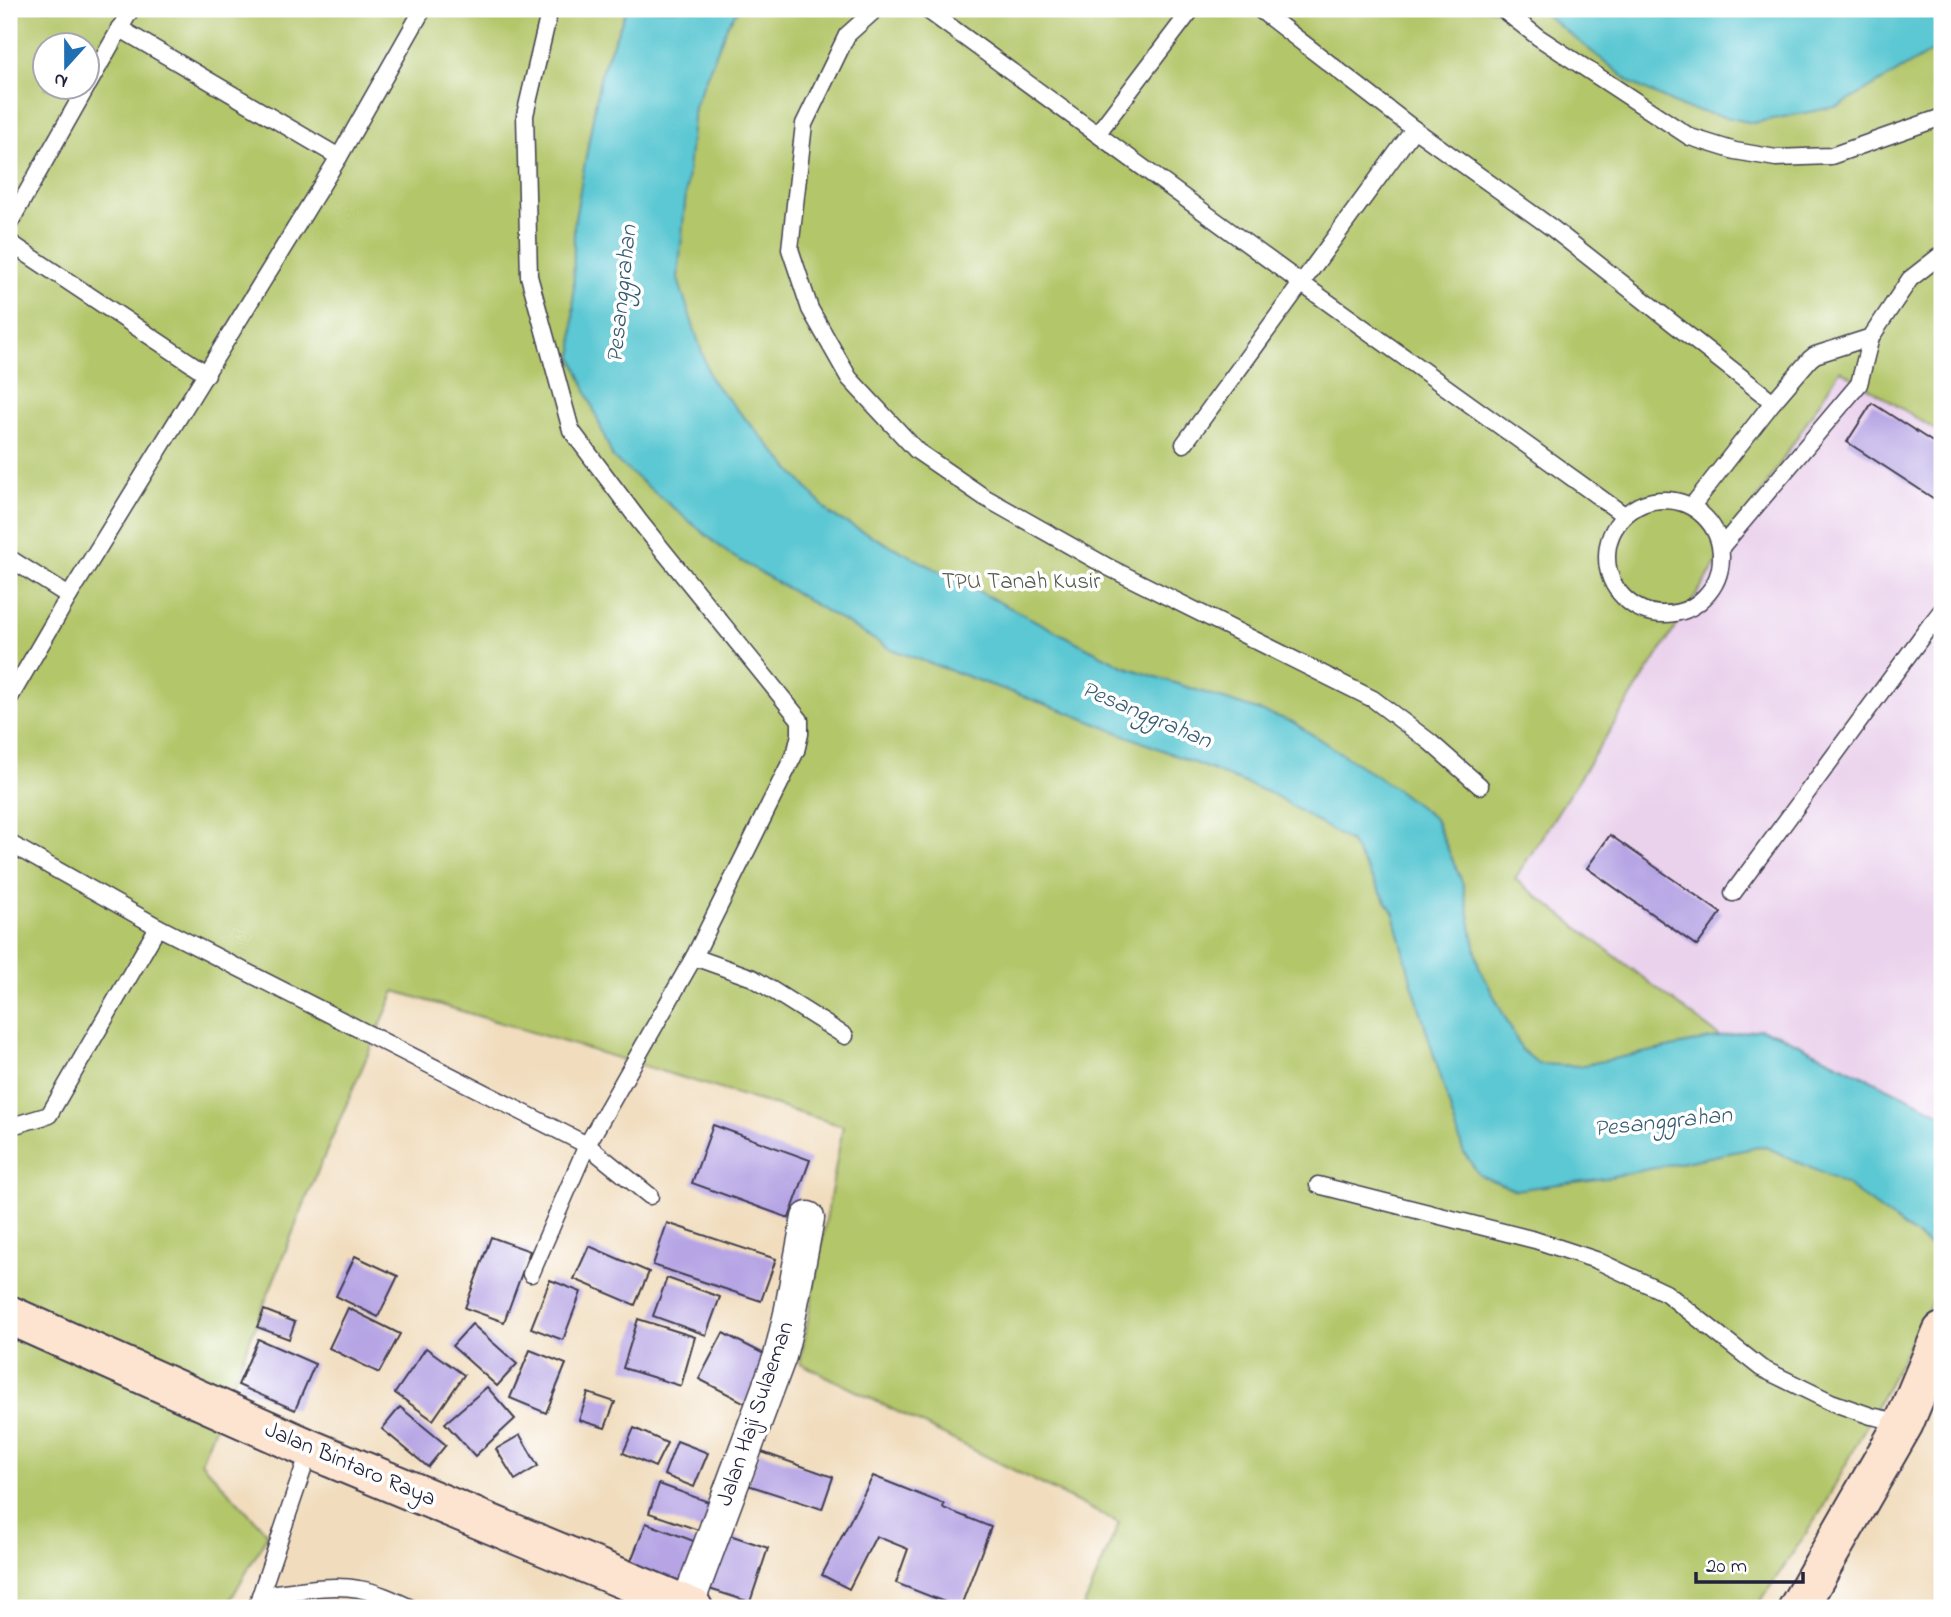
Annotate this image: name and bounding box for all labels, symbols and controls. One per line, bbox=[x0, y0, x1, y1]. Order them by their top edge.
north arrow bbox=[32, 32, 102, 102]
text: N bbox=[50, 65, 72, 94]
water label: Pesanggrahan bbox=[598, 222, 648, 365]
park label: TPU Tanah Kusir bbox=[942, 566, 1101, 599]
water label: Pesanggrahan bbox=[1075, 673, 1218, 760]
water label: Pesanggrahan bbox=[1592, 1098, 1735, 1148]
street label: Jalan Haji Sulaeman bbox=[709, 1317, 803, 1511]
street label: Jalan Bintaro Raya bbox=[258, 1414, 441, 1518]
scale bar bbox=[1696, 1540, 1802, 1584]
text: 20 m bbox=[1706, 1552, 1747, 1582]

